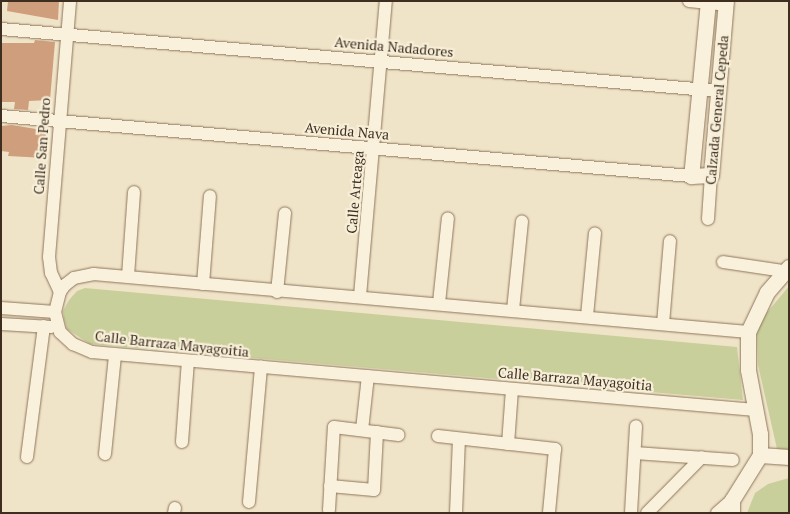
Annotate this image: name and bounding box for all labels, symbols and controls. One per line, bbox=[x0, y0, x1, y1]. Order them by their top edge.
street label: Avenida Nadadores bbox=[334, 33, 454, 61]
street label: Calzada General Cepeda bbox=[702, 35, 732, 185]
street label: Calle San Pedro bbox=[30, 97, 54, 195]
street label: Avenida Nava bbox=[304, 119, 390, 143]
street label: Calle Arteaga bbox=[343, 150, 367, 234]
street label: Calle Barraza Mayagoitia bbox=[94, 328, 250, 360]
street label: Calle Barraza Mayagoitia bbox=[497, 364, 653, 394]

